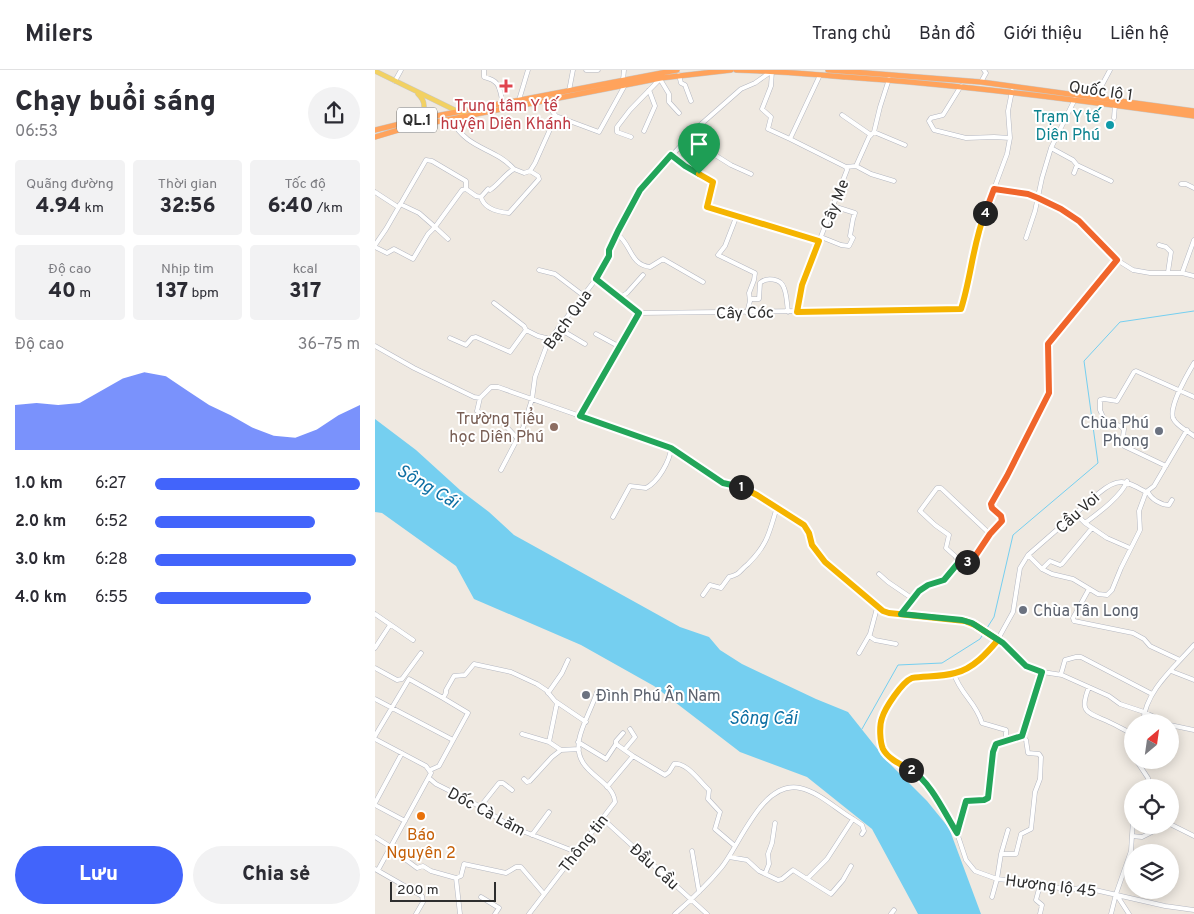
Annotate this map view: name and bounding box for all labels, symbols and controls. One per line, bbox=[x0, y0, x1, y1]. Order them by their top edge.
text: Milers bbox=[25, 20, 93, 50]
text: Trang chủ bbox=[812, 23, 891, 46]
text: Bản đồ bbox=[919, 23, 975, 46]
text: Giới thiệu bbox=[1003, 23, 1082, 46]
text: Liên hệ bbox=[1110, 23, 1169, 46]
street label: Quốc lộ 1 bbox=[1067, 77, 1134, 106]
marker: Trung tâm Y tế huyện Diên Khánh bbox=[499, 79, 513, 93]
text: Chạy buổi sáng bbox=[15, 85, 216, 121]
button: share bbox=[308, 87, 360, 139]
place label: Trung tâm Y tế huyện Diên Khánh bbox=[441, 96, 571, 135]
place label: Trạm Y tế Diên Phú bbox=[1033, 107, 1102, 146]
road number: QL.1 bbox=[397, 108, 437, 132]
marker: Trạm Y tế Diên Phú bbox=[1104, 119, 1116, 131]
text: 06:53 bbox=[15, 122, 58, 142]
pin bbox=[678, 123, 720, 174]
icon: arrive bbox=[685, 130, 713, 158]
text: Quãng đường bbox=[26, 176, 114, 193]
text: Thời gian bbox=[158, 176, 217, 193]
text: Tốc độ bbox=[284, 176, 326, 193]
street label: Cây Me bbox=[817, 177, 855, 233]
text: 4.94 bbox=[36, 193, 81, 220]
text: 32:56 bbox=[159, 193, 215, 220]
text: 6:40 bbox=[268, 193, 313, 220]
text: km bbox=[81, 200, 104, 217]
text: /km bbox=[313, 200, 343, 217]
pin: 4 bbox=[973, 200, 997, 226]
text: 4 bbox=[981, 205, 990, 222]
text: Độ cao bbox=[48, 261, 91, 278]
text: Nhịp tim bbox=[161, 261, 214, 278]
text: kcal bbox=[293, 261, 318, 278]
text: 40 bbox=[48, 278, 76, 305]
text: 137 bbox=[156, 278, 188, 305]
text: 317 bbox=[289, 278, 321, 305]
text: m bbox=[76, 285, 91, 302]
text: bpm bbox=[188, 285, 219, 302]
street label: Bạch Qua bbox=[540, 286, 597, 354]
street label: Cây Cóc bbox=[716, 303, 774, 325]
text: Độ cao bbox=[15, 335, 64, 355]
text: 36–75 m bbox=[298, 335, 360, 355]
place label: Trường Tiểu học Diên Phú bbox=[449, 407, 544, 448]
place label: Chùa Phú Phong bbox=[1080, 414, 1149, 452]
marker: Trường Tiểu học Diên Phú bbox=[548, 421, 560, 433]
marker: Chùa Phú Phong bbox=[1153, 425, 1165, 437]
water label: Sông Cái bbox=[392, 460, 464, 516]
text: 1.0 km bbox=[15, 474, 63, 494]
text: 6:27 bbox=[95, 474, 126, 494]
pin: 1 bbox=[729, 474, 753, 500]
text: 1 bbox=[739, 479, 744, 496]
street label: Cầu Voi bbox=[1051, 488, 1105, 539]
text: 2.0 km bbox=[15, 512, 66, 532]
text: 6:52 bbox=[95, 512, 128, 532]
text: 3.0 km bbox=[15, 550, 66, 570]
text: 6:28 bbox=[95, 550, 128, 570]
pin: 3 bbox=[955, 550, 979, 574]
text: 3 bbox=[963, 554, 972, 571]
text: 4.0 km bbox=[15, 588, 67, 608]
text: 6:55 bbox=[95, 588, 128, 608]
place label: Chùa Tân Long bbox=[1033, 602, 1139, 622]
marker: Chùa Tân Long bbox=[1017, 604, 1029, 616]
place label: Đình Phú Ân Nam bbox=[596, 685, 721, 707]
marker: Đình Phú Ân Nam bbox=[580, 689, 592, 701]
water label: Sông Cái bbox=[729, 708, 799, 731]
north arrow bbox=[1124, 714, 1179, 769]
map controls bbox=[1124, 714, 1179, 899]
pin: 2 bbox=[899, 758, 923, 782]
text: 2 bbox=[907, 762, 916, 779]
button: locate bbox=[1124, 779, 1179, 834]
street label: Dốc Cà Lăm bbox=[444, 783, 529, 842]
marker: Báo Nguyên 2 bbox=[415, 810, 427, 822]
street label: Thông tin bbox=[556, 811, 614, 877]
place label: Báo Nguyên 2 bbox=[386, 826, 456, 864]
street label: Đầu Cầu bbox=[625, 839, 683, 895]
button: layers bbox=[1124, 844, 1179, 899]
button: Lưu bbox=[15, 846, 183, 904]
button: Chia sẻ bbox=[193, 846, 360, 904]
street label: Hương lộ 45 bbox=[1004, 871, 1097, 902]
scale bar bbox=[390, 879, 496, 902]
text: 200 m bbox=[397, 882, 439, 899]

